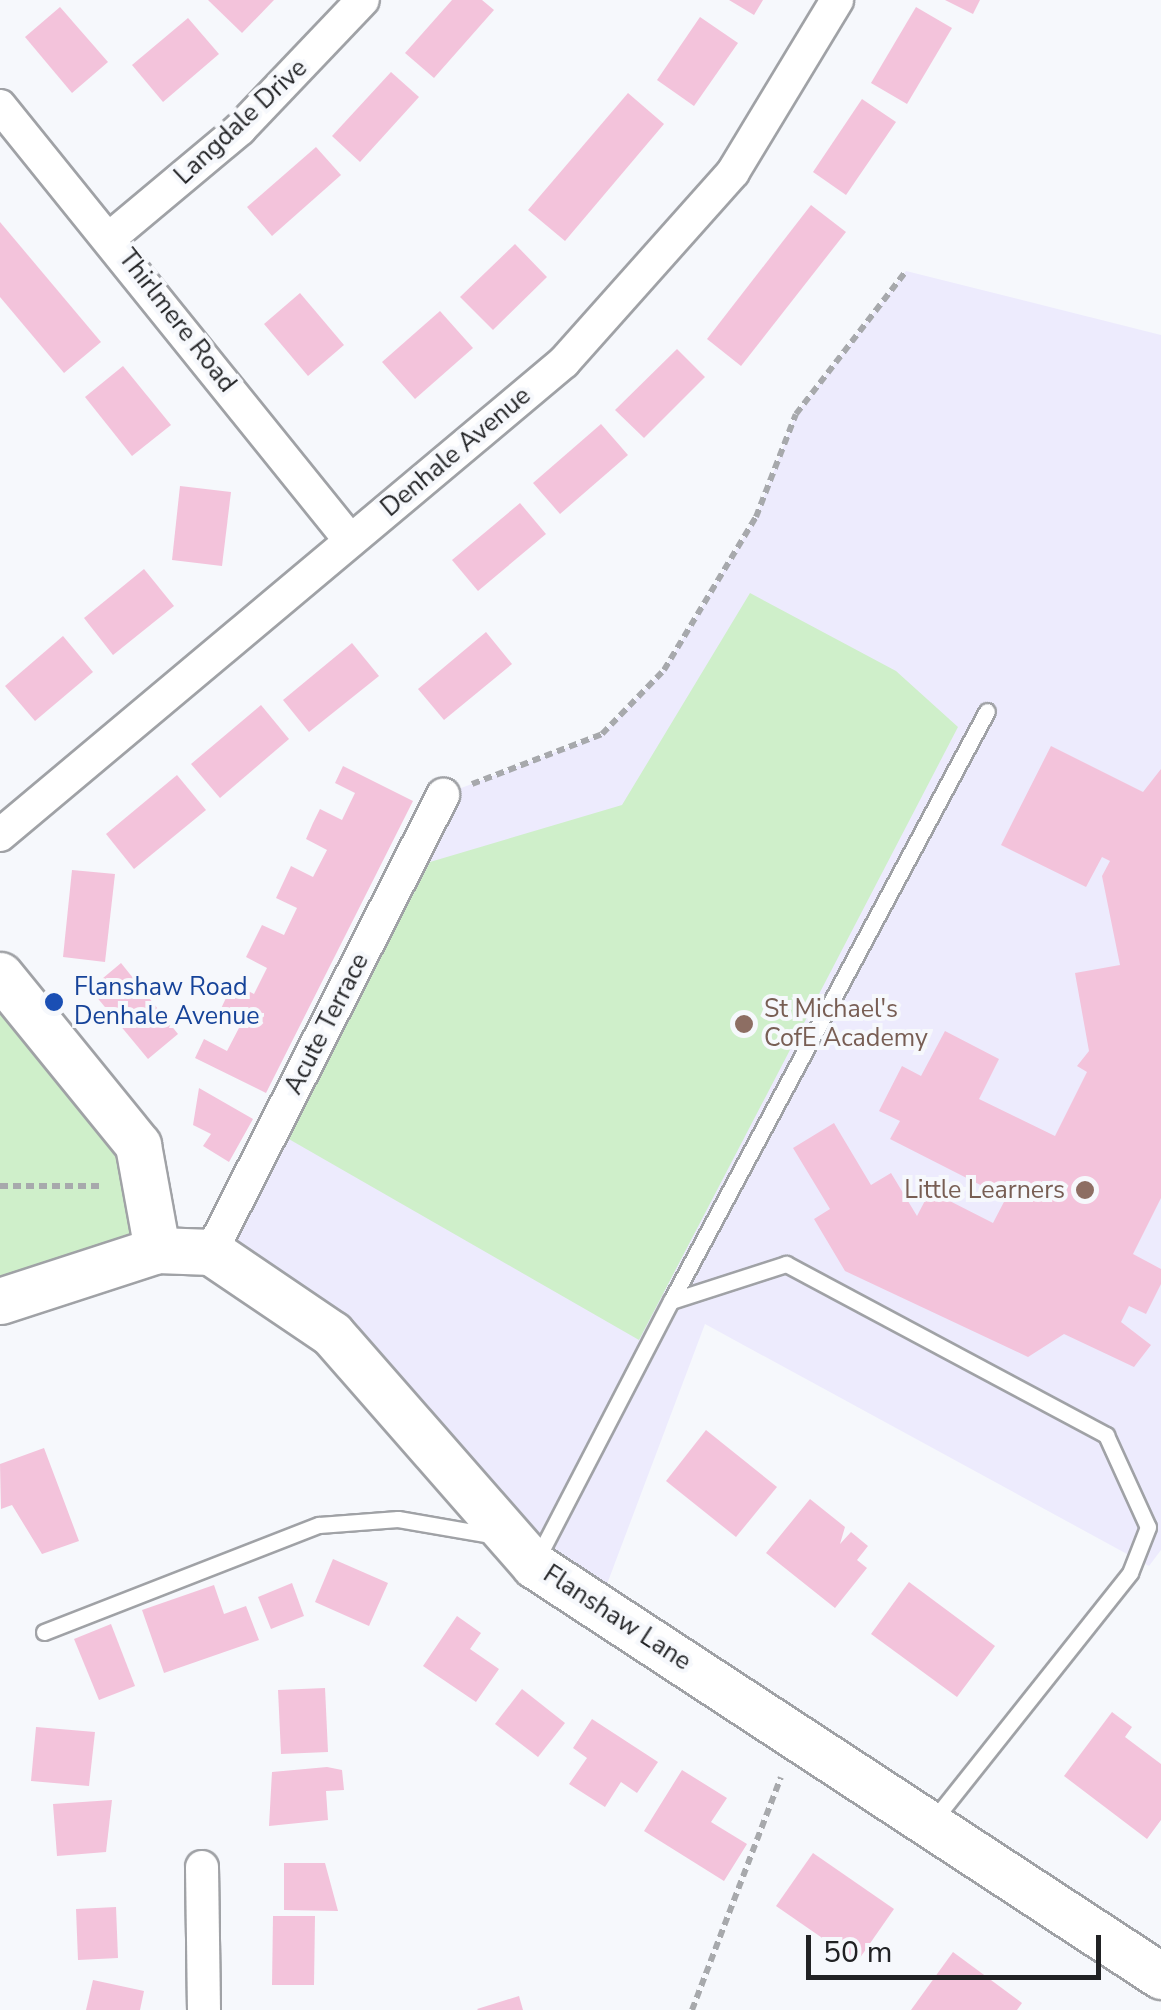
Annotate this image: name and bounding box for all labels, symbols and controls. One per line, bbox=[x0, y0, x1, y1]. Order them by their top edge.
street label: Langdale Drive bbox=[169, 53, 313, 191]
street label: Thirlmere Road bbox=[112, 244, 242, 398]
street label: Denhale Avenue bbox=[375, 381, 537, 523]
street label: Acute Terrace bbox=[279, 949, 375, 1099]
place label: Flanshaw Road Denhale Avenue bbox=[74, 973, 260, 1032]
marker: Flanshaw Road Denhale Avenue bbox=[43, 991, 65, 1013]
place label: St Michael's CofE Academy bbox=[764, 995, 928, 1054]
marker: St Michael's CofE Academy bbox=[733, 1013, 755, 1035]
place label: Little Learners bbox=[904, 1175, 1065, 1205]
marker: Little Learners bbox=[1074, 1179, 1096, 1201]
street label: Flanshaw Lane bbox=[538, 1559, 696, 1677]
scale bar bbox=[811, 1915, 1106, 1977]
text: 50 m bbox=[823, 1932, 892, 1973]

